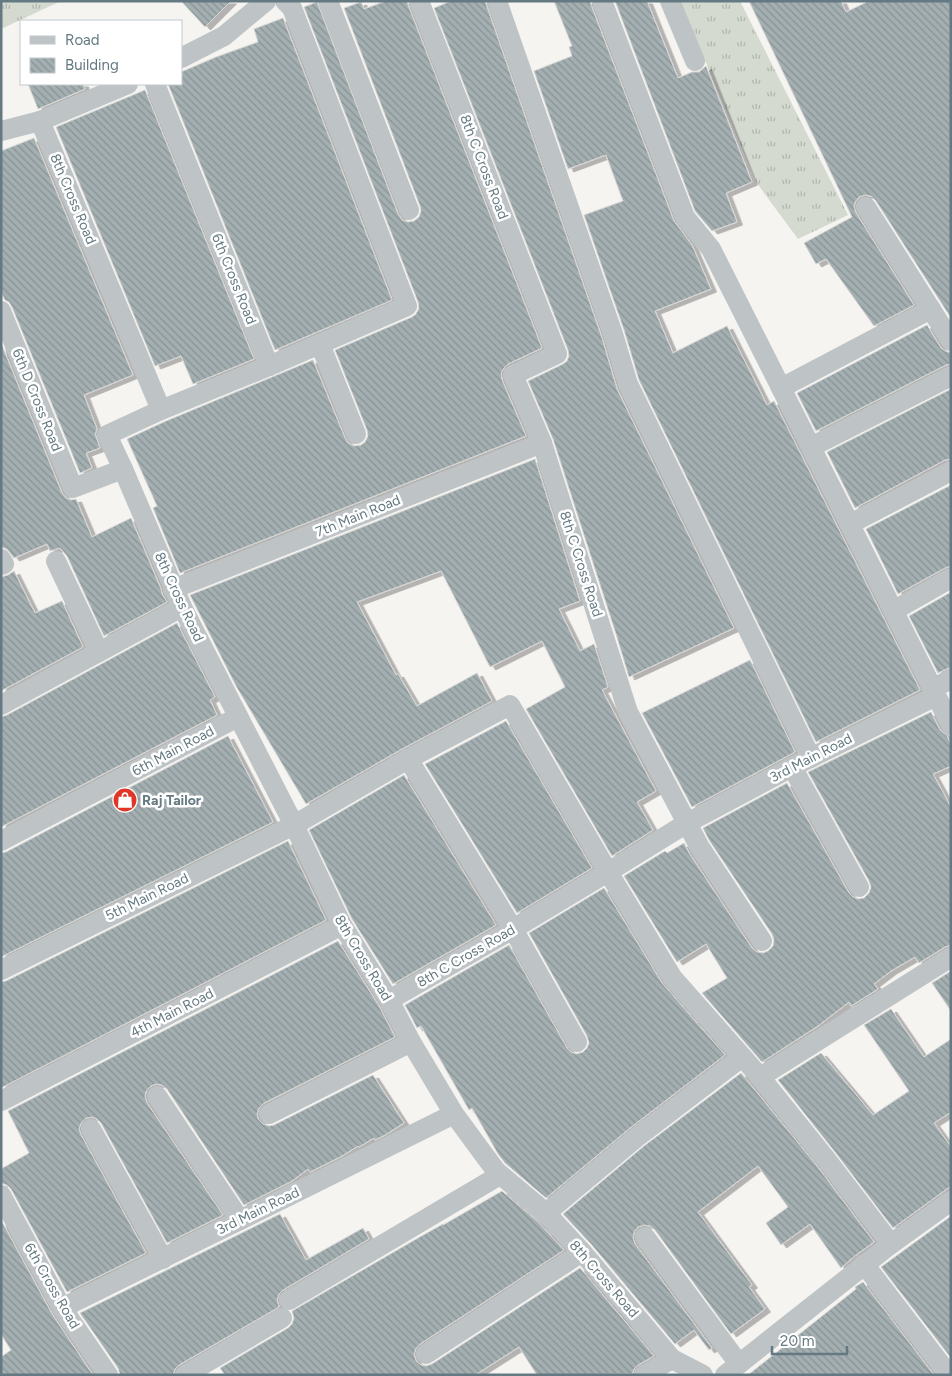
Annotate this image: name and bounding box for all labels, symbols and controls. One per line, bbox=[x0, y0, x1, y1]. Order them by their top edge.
legend bbox=[20, 20, 182, 85]
text: Road bbox=[65, 31, 100, 49]
text: Building bbox=[65, 56, 119, 74]
street label: 8th C Cross Road bbox=[456, 112, 512, 222]
street label: 8th Cross Road bbox=[46, 151, 100, 247]
street label: 6th Cross Road bbox=[208, 231, 260, 327]
street label: 6th D Cross Road bbox=[9, 346, 65, 454]
street label: 7th Main Road bbox=[313, 491, 403, 541]
street label: 8th C Cross Road bbox=[556, 509, 606, 619]
street label: 8th Cross Road bbox=[151, 550, 207, 644]
street label: 6th Main Road bbox=[129, 722, 217, 780]
street label: 3rd Main Road bbox=[767, 730, 855, 786]
shop icon: Raj Tailor bbox=[112, 787, 138, 813]
place label: Raj Tailor bbox=[142, 792, 202, 809]
street label: 5th Main Road bbox=[103, 870, 191, 924]
street label: 8th Cross Road bbox=[331, 912, 395, 1004]
street label: 8th C Cross Road bbox=[414, 921, 518, 991]
street label: 4th Main Road bbox=[128, 985, 216, 1041]
street label: 3rd Main Road bbox=[214, 1184, 302, 1238]
street label: 8th Cross Road bbox=[566, 1237, 642, 1321]
street label: 6th Cross Road bbox=[21, 1240, 83, 1332]
scale bar bbox=[772, 1324, 847, 1356]
text: 20 m bbox=[780, 1332, 814, 1350]

